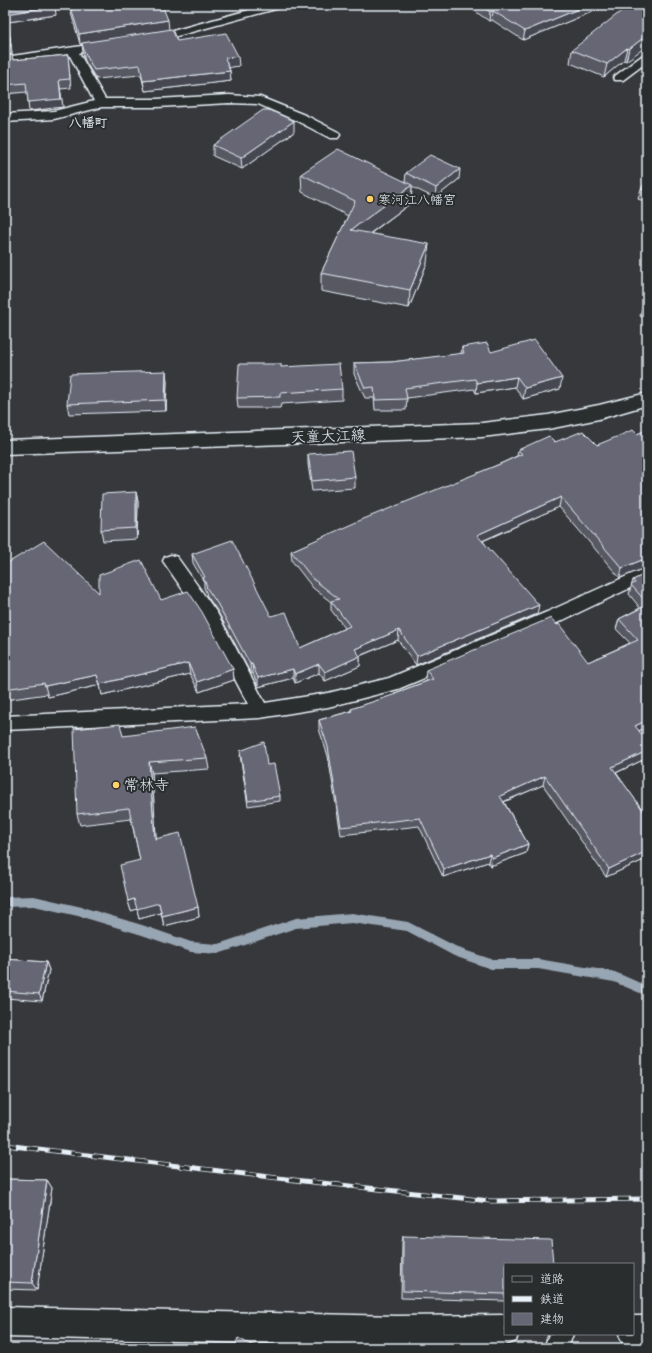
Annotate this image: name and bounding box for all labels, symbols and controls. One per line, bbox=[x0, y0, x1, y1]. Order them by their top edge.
district label: 八幡町 bbox=[68, 111, 108, 134]
place label: 寒河江八幡宮 bbox=[378, 188, 456, 211]
marker: 寒河江八幡宮 bbox=[365, 194, 375, 204]
street label: 天童大江線 bbox=[290, 422, 366, 450]
place label: 常林寺 bbox=[124, 772, 169, 798]
marker: 常林寺 bbox=[111, 780, 121, 790]
legend bbox=[504, 1263, 634, 1335]
text: 道路 bbox=[540, 1268, 564, 1290]
text: 鉄道 bbox=[540, 1288, 564, 1310]
text: 建物 bbox=[540, 1308, 564, 1330]

